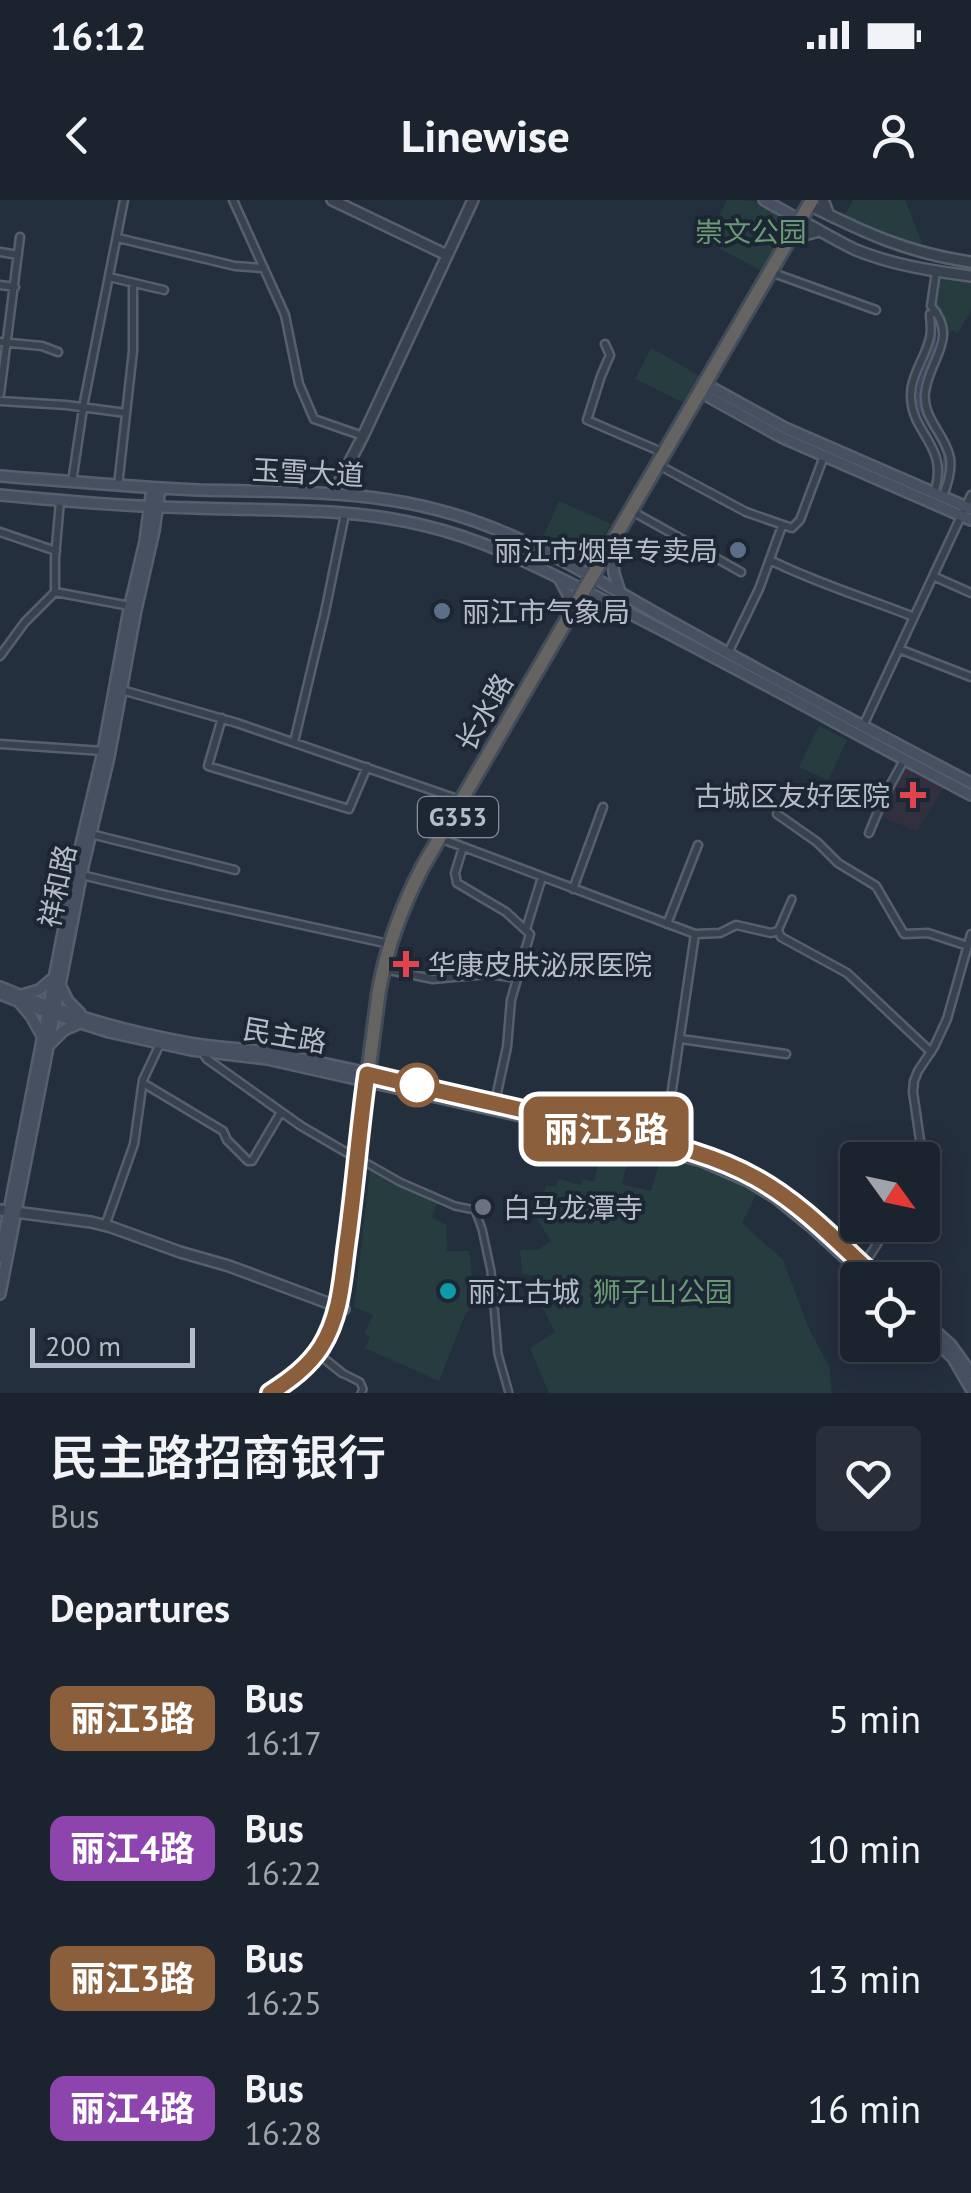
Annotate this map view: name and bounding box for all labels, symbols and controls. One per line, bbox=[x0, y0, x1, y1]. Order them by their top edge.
text: 16:12 bbox=[50, 11, 146, 60]
text: Linewise bbox=[401, 106, 570, 164]
icon: back bbox=[50, 108, 105, 163]
icon: person bbox=[866, 108, 921, 163]
park label: 崇文公园 bbox=[695, 213, 807, 250]
street label: 玉雪大道 bbox=[251, 451, 365, 493]
place label: 丽江市烟草专卖局 bbox=[494, 532, 718, 569]
marker: 丽江市烟草专卖局 bbox=[727, 539, 749, 561]
place label: 丽江市气象局 bbox=[462, 593, 630, 630]
marker: 丽江市气象局 bbox=[431, 600, 453, 622]
street label: 长水路 bbox=[447, 666, 521, 758]
place label: 古城区友好医院 bbox=[694, 777, 890, 814]
marker: 古城区友好医院 bbox=[900, 782, 926, 808]
road number: G353 bbox=[418, 797, 498, 837]
street label: 祥和路 bbox=[30, 841, 84, 931]
place label: 华康皮肤泌尿医院 bbox=[428, 946, 652, 983]
marker: 华康皮肤泌尿医院 bbox=[393, 951, 419, 977]
street label: 民主路 bbox=[240, 1009, 330, 1061]
unlabelled marker bbox=[396, 1064, 438, 1106]
line badge: 丽江3路 bbox=[536, 1096, 676, 1162]
text: 丽江3路 bbox=[544, 1106, 668, 1152]
north arrow bbox=[840, 1142, 940, 1242]
map controls bbox=[840, 1142, 940, 1362]
place label: 白马龙潭寺 bbox=[503, 1189, 643, 1226]
marker: 白马龙潭寺 bbox=[472, 1196, 494, 1218]
button: locate bbox=[840, 1262, 940, 1362]
place label: 丽江古城 bbox=[468, 1273, 580, 1310]
park label: 狮子山公园 bbox=[593, 1273, 733, 1310]
marker: 丽江古城 bbox=[437, 1280, 459, 1302]
scale bar bbox=[30, 1323, 195, 1368]
text: 200 m bbox=[45, 1327, 121, 1364]
text: 民主路招商银行 bbox=[50, 1426, 386, 1488]
button: heart bbox=[816, 1426, 921, 1531]
text: Bus bbox=[50, 1495, 99, 1537]
text: Departures bbox=[50, 1583, 230, 1632]
text: Bus bbox=[245, 1673, 304, 1722]
text: 5 min bbox=[828, 1694, 921, 1743]
text: 丽江3路 bbox=[70, 1695, 195, 1741]
text: 16:17 bbox=[245, 1722, 322, 1764]
text: Bus bbox=[245, 1803, 304, 1852]
text: 10 min bbox=[808, 1824, 921, 1873]
text: 丽江4路 bbox=[70, 1825, 195, 1871]
text: 16:22 bbox=[245, 1852, 322, 1894]
text: Bus bbox=[245, 1933, 304, 1982]
text: 13 min bbox=[808, 1954, 921, 2003]
text: 丽江3路 bbox=[70, 1955, 195, 2001]
text: 16:25 bbox=[245, 1982, 322, 2024]
text: Bus bbox=[245, 2063, 304, 2112]
text: 16 min bbox=[808, 2084, 921, 2133]
text: 丽江4路 bbox=[70, 2085, 195, 2131]
text: 16:28 bbox=[245, 2112, 322, 2154]

